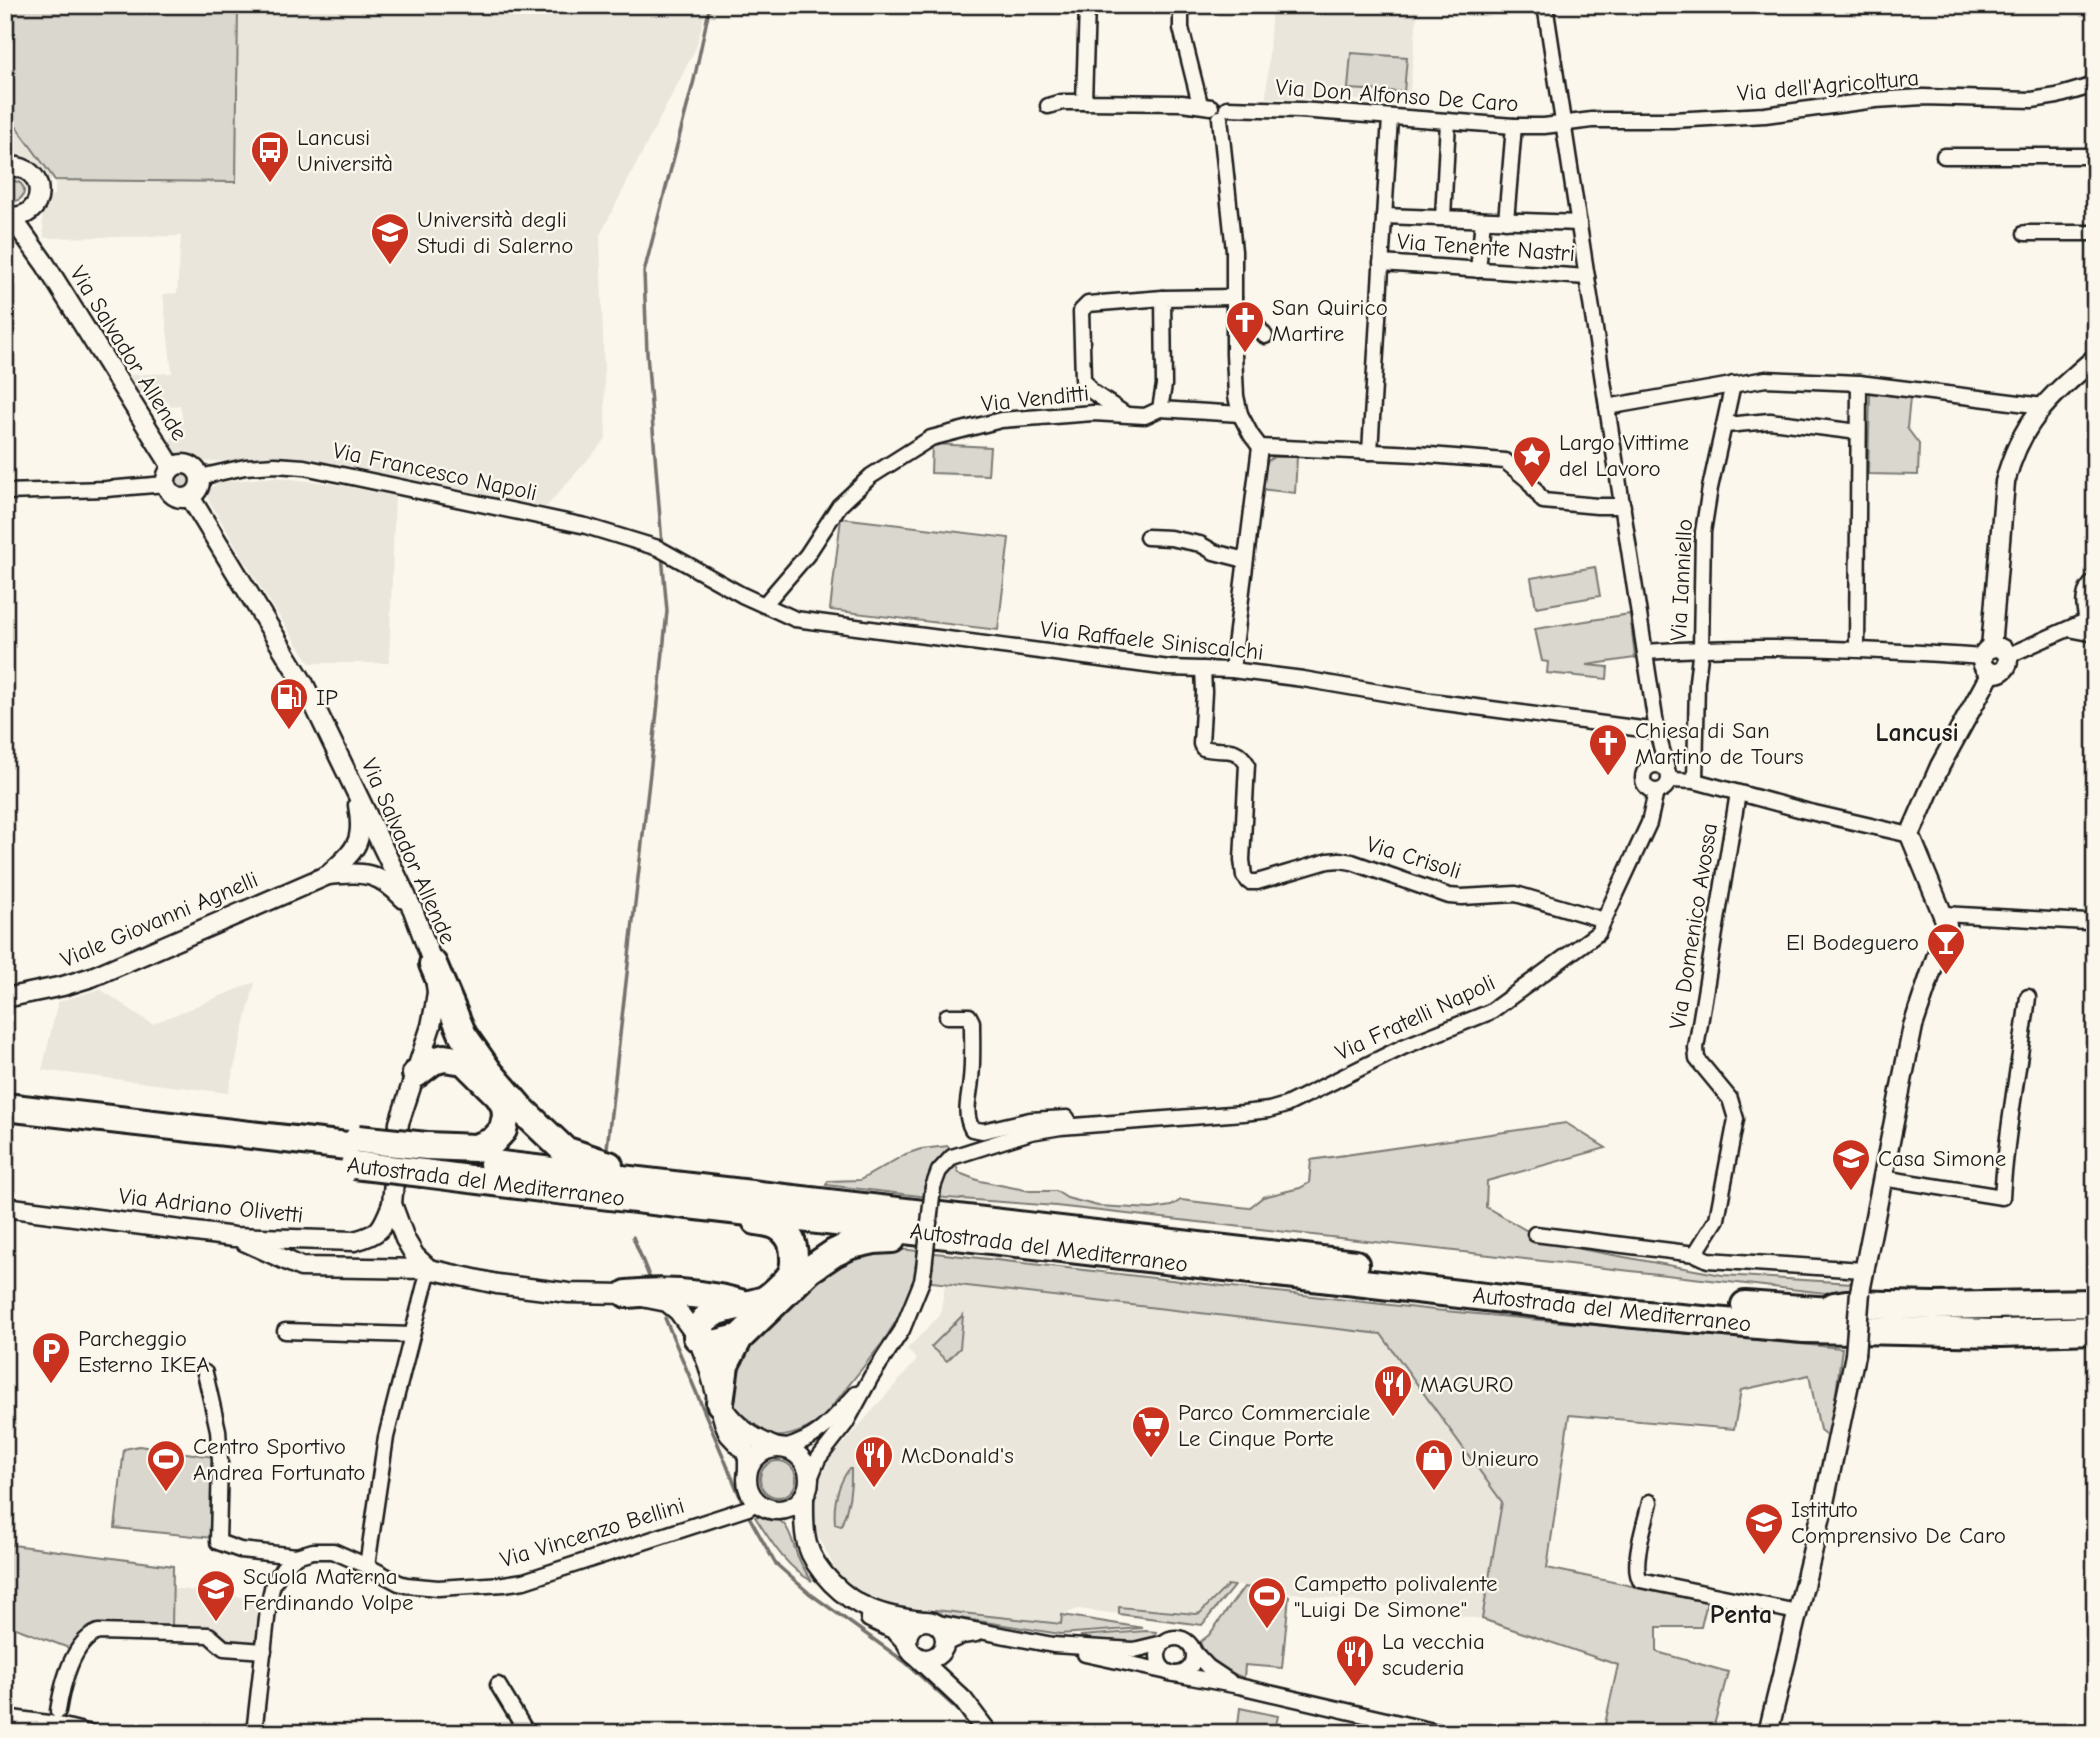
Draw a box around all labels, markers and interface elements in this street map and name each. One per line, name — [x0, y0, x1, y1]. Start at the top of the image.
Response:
street label: Via dell'Agricoltura — [1736, 64, 1920, 107]
street label: Via Don Alfonso De Caro — [1275, 74, 1519, 117]
place label: Lancusi Università — [297, 124, 393, 177]
bus stop icon: Lancusi Università — [249, 129, 291, 184]
place label: Università degli Studi di Salerno — [417, 206, 573, 259]
school or university icon: Università degli Studi di Salerno — [369, 211, 411, 266]
street label: Via Tenente Nastri — [1396, 228, 1576, 267]
street label: Via Salvador Allende — [64, 261, 193, 445]
place label: San Quirico Martire — [1272, 294, 1388, 347]
church icon: San Quirico Martire — [1224, 299, 1266, 354]
street label: Via Venditti — [980, 379, 1090, 418]
place label: Largo Vittime del Lavoro — [1559, 429, 1689, 482]
place icon: Largo Vittime del Lavoro — [1511, 434, 1553, 489]
street label: Via Francesco Napoli — [330, 437, 540, 506]
street label: Via Ianniello — [1665, 518, 1698, 642]
street label: Via Raffaele Siniscalchi — [1039, 615, 1265, 666]
fuel station icon: IP — [268, 676, 310, 731]
place label: IP — [316, 684, 338, 711]
place label: Chiesa di San Martino de Tours — [1635, 717, 1804, 770]
district label: Lancusi — [1875, 718, 1959, 748]
church icon: Chiesa di San Martino de Tours — [1587, 722, 1629, 777]
street label: Via Salvador Allende — [355, 754, 462, 948]
street label: Via Domenico Avossa — [1664, 821, 1723, 1031]
street label: Via Crisoli — [1363, 830, 1464, 885]
street label: Viale Giovanni Agnelli — [56, 866, 262, 973]
bar icon: El Bodeguero — [1925, 921, 1967, 976]
place label: El Bodeguero — [1786, 929, 1919, 956]
street label: Via Fratelli Napoli — [1331, 969, 1499, 1066]
school or university icon: Casa Simone — [1830, 1137, 1872, 1192]
place label: Casa Simone — [1878, 1145, 2006, 1172]
street label: Autostrada del Mediterraneo — [346, 1151, 626, 1212]
street label: Via Adriano Olivetti — [117, 1182, 305, 1229]
street label: Autostrada del Mediterraneo — [909, 1217, 1189, 1278]
street label: Autostrada del Mediterraneo — [1471, 1281, 1752, 1338]
place label: Parcheggio Esterno IKEA — [78, 1325, 210, 1378]
parking icon: Parcheggio Esterno IKEA — [30, 1330, 72, 1385]
restaurant icon: MAGURO — [1372, 1363, 1414, 1418]
place label: MAGURO — [1420, 1371, 1513, 1398]
place label: Parco Commerciale Le Cinque Porte — [1178, 1399, 1370, 1452]
supermarket icon: Parco Commerciale Le Cinque Porte — [1130, 1404, 1172, 1459]
place label: Centro Sportivo Andrea Fortunato — [193, 1433, 365, 1486]
restaurant icon: McDonald's — [853, 1434, 895, 1489]
shop icon: Unieuro — [1413, 1437, 1455, 1492]
sports icon: Centro Sportivo Andrea Fortunato — [145, 1438, 187, 1493]
place label: McDonald's — [901, 1442, 1014, 1469]
place label: Unieuro — [1461, 1445, 1539, 1472]
street label: Via Vincenzo Bellini — [497, 1492, 687, 1573]
place label: Istituto Comprensivo De Caro — [1791, 1496, 2006, 1549]
school or university icon: Istituto Comprensivo De Caro — [1743, 1501, 1785, 1556]
place label: Scuola Materna Ferdinando Volpe — [243, 1563, 414, 1616]
school or university icon: Scuola Materna Ferdinando Volpe — [195, 1568, 237, 1623]
place label: Campetto polivalente "Luigi De Simone" — [1294, 1570, 1497, 1623]
sports icon: Campetto polivalente "Luigi De Simone" — [1246, 1575, 1288, 1630]
district label: Penta — [1710, 1600, 1772, 1630]
place label: La vecchia scuderia — [1382, 1628, 1485, 1681]
restaurant icon: La vecchia scuderia — [1334, 1633, 1376, 1688]

